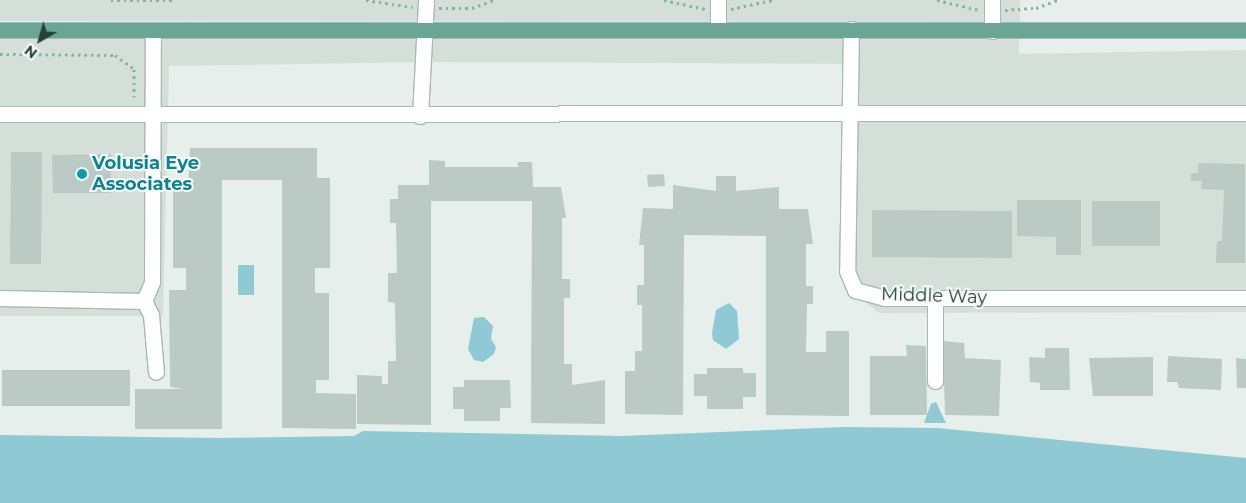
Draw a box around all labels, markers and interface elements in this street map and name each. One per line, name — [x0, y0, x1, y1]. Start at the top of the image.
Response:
north arrow — [15, 15, 65, 65]
text: N — [21, 41, 41, 62]
place label: Volusia Eye Associates — [92, 153, 199, 195]
marker: Volusia Eye Associates — [76, 168, 88, 180]
street label: Middle Way — [881, 283, 987, 309]

